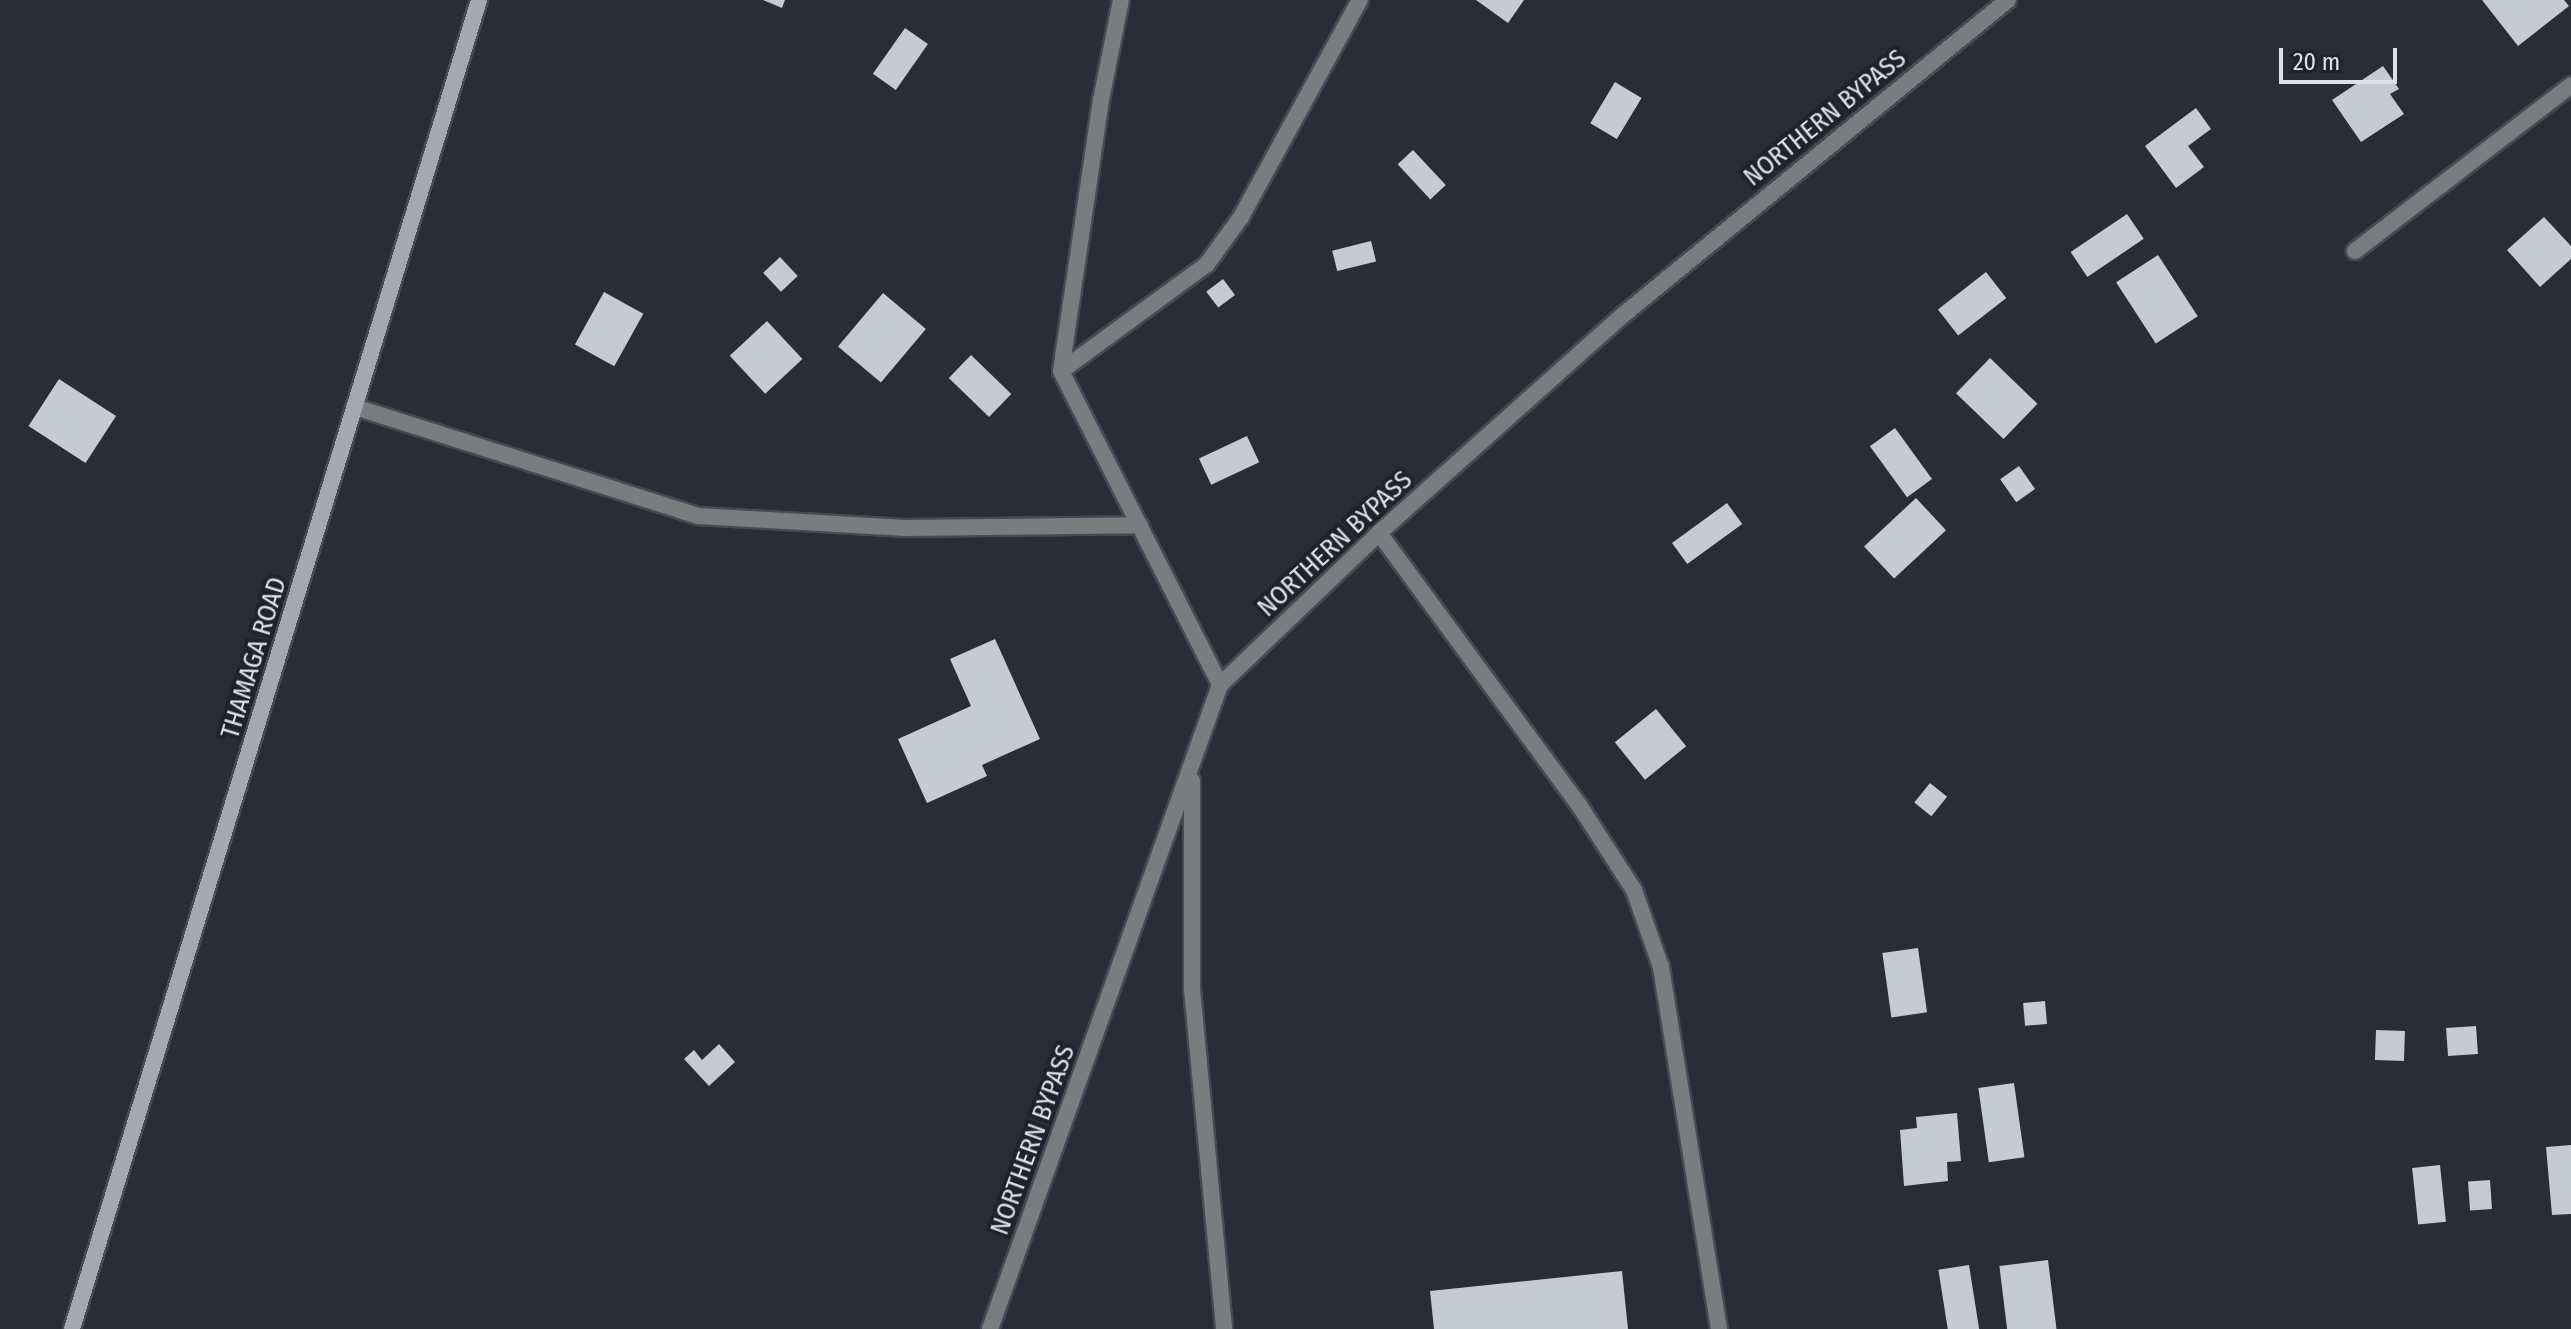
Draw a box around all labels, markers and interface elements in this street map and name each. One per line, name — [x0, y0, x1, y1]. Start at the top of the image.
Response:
scale bar — [2283, 32, 2401, 82]
street label: NORTHERN BYPASS — [1738, 43, 1912, 193]
text: 20 m — [2293, 48, 2340, 76]
street label: NORTHERN BYPASS — [1251, 465, 1419, 623]
street label: THAMAGA ROAD — [215, 574, 293, 742]
street label: NORTHERN BYPASS — [984, 1041, 1082, 1239]

